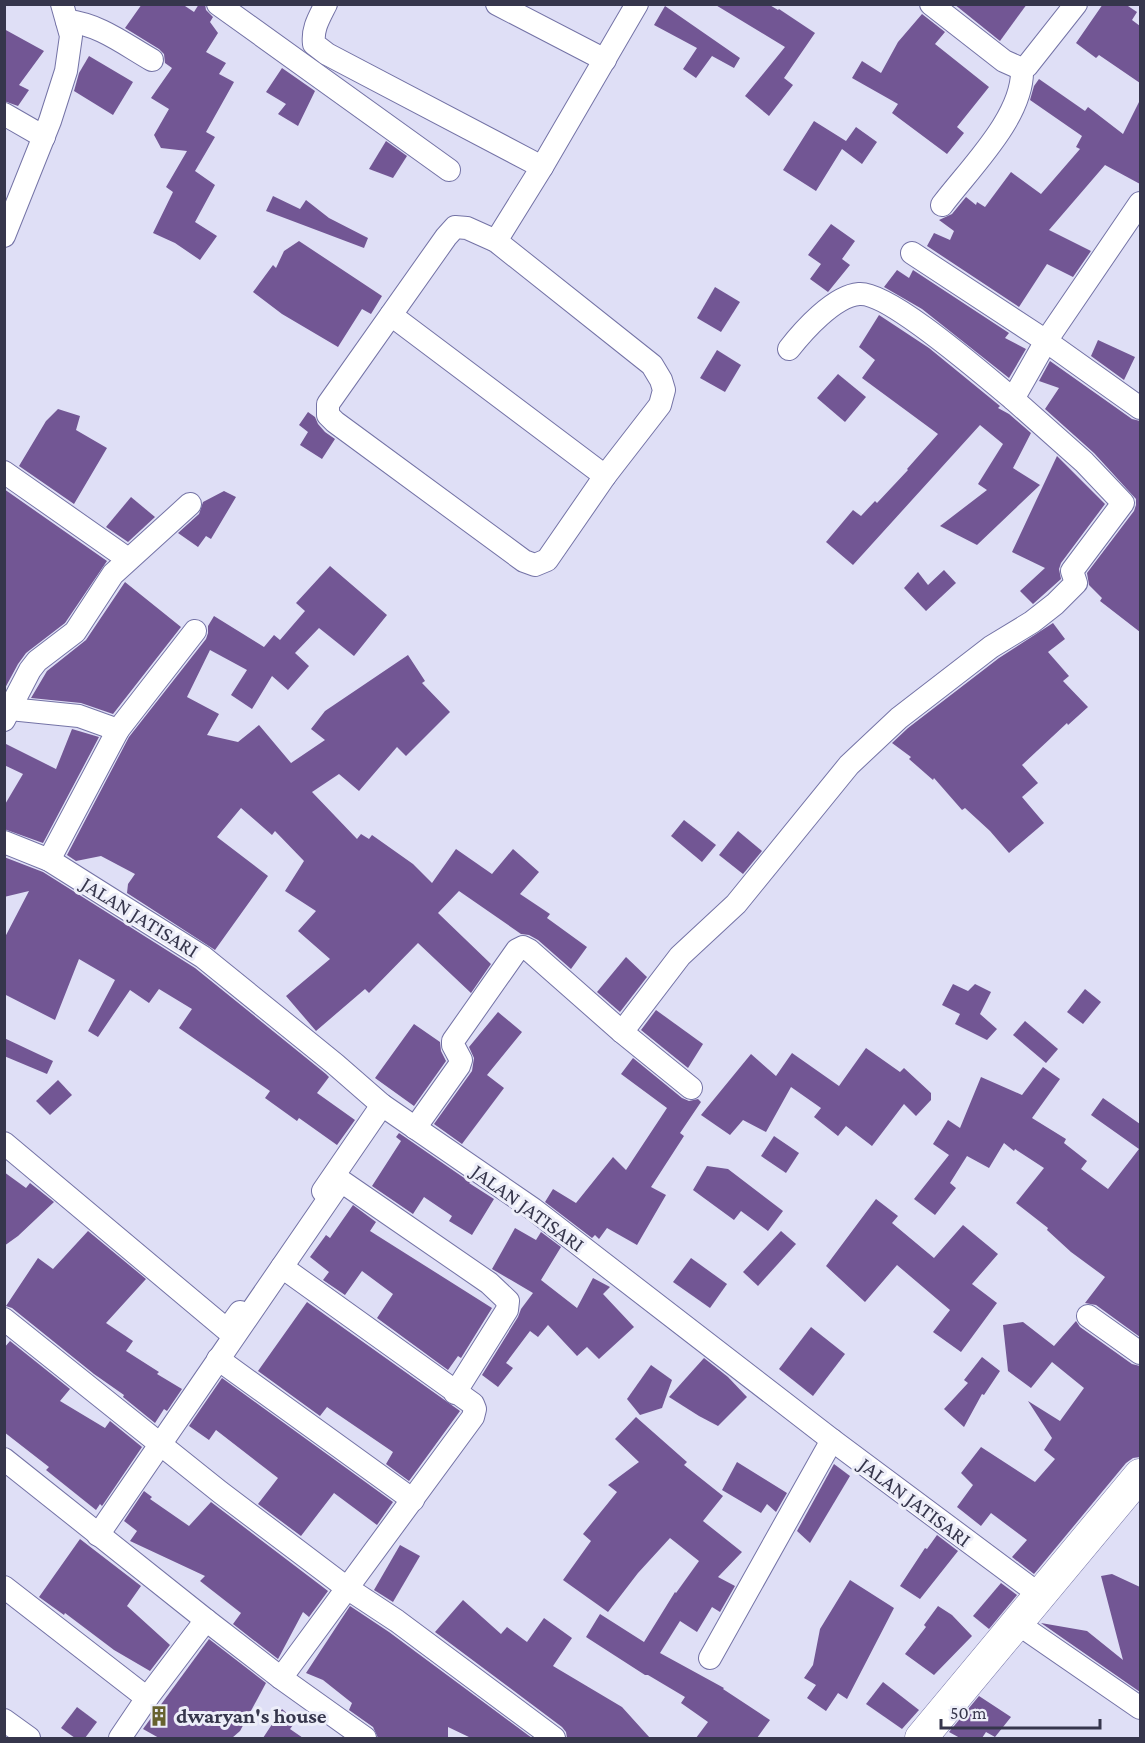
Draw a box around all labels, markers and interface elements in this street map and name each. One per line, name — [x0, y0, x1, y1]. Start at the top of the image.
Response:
street label: JALAN JATISARI — [75, 870, 203, 963]
street label: JALAN JATISARI — [465, 1158, 589, 1257]
street label: JALAN JATISARI — [853, 1451, 975, 1552]
scale bar — [941, 1692, 1100, 1730]
text: 50 m — [950, 1703, 987, 1723]
building icon: dwaryan's house — [147, 1704, 171, 1728]
place label: dwaryan's house — [176, 1704, 327, 1728]

